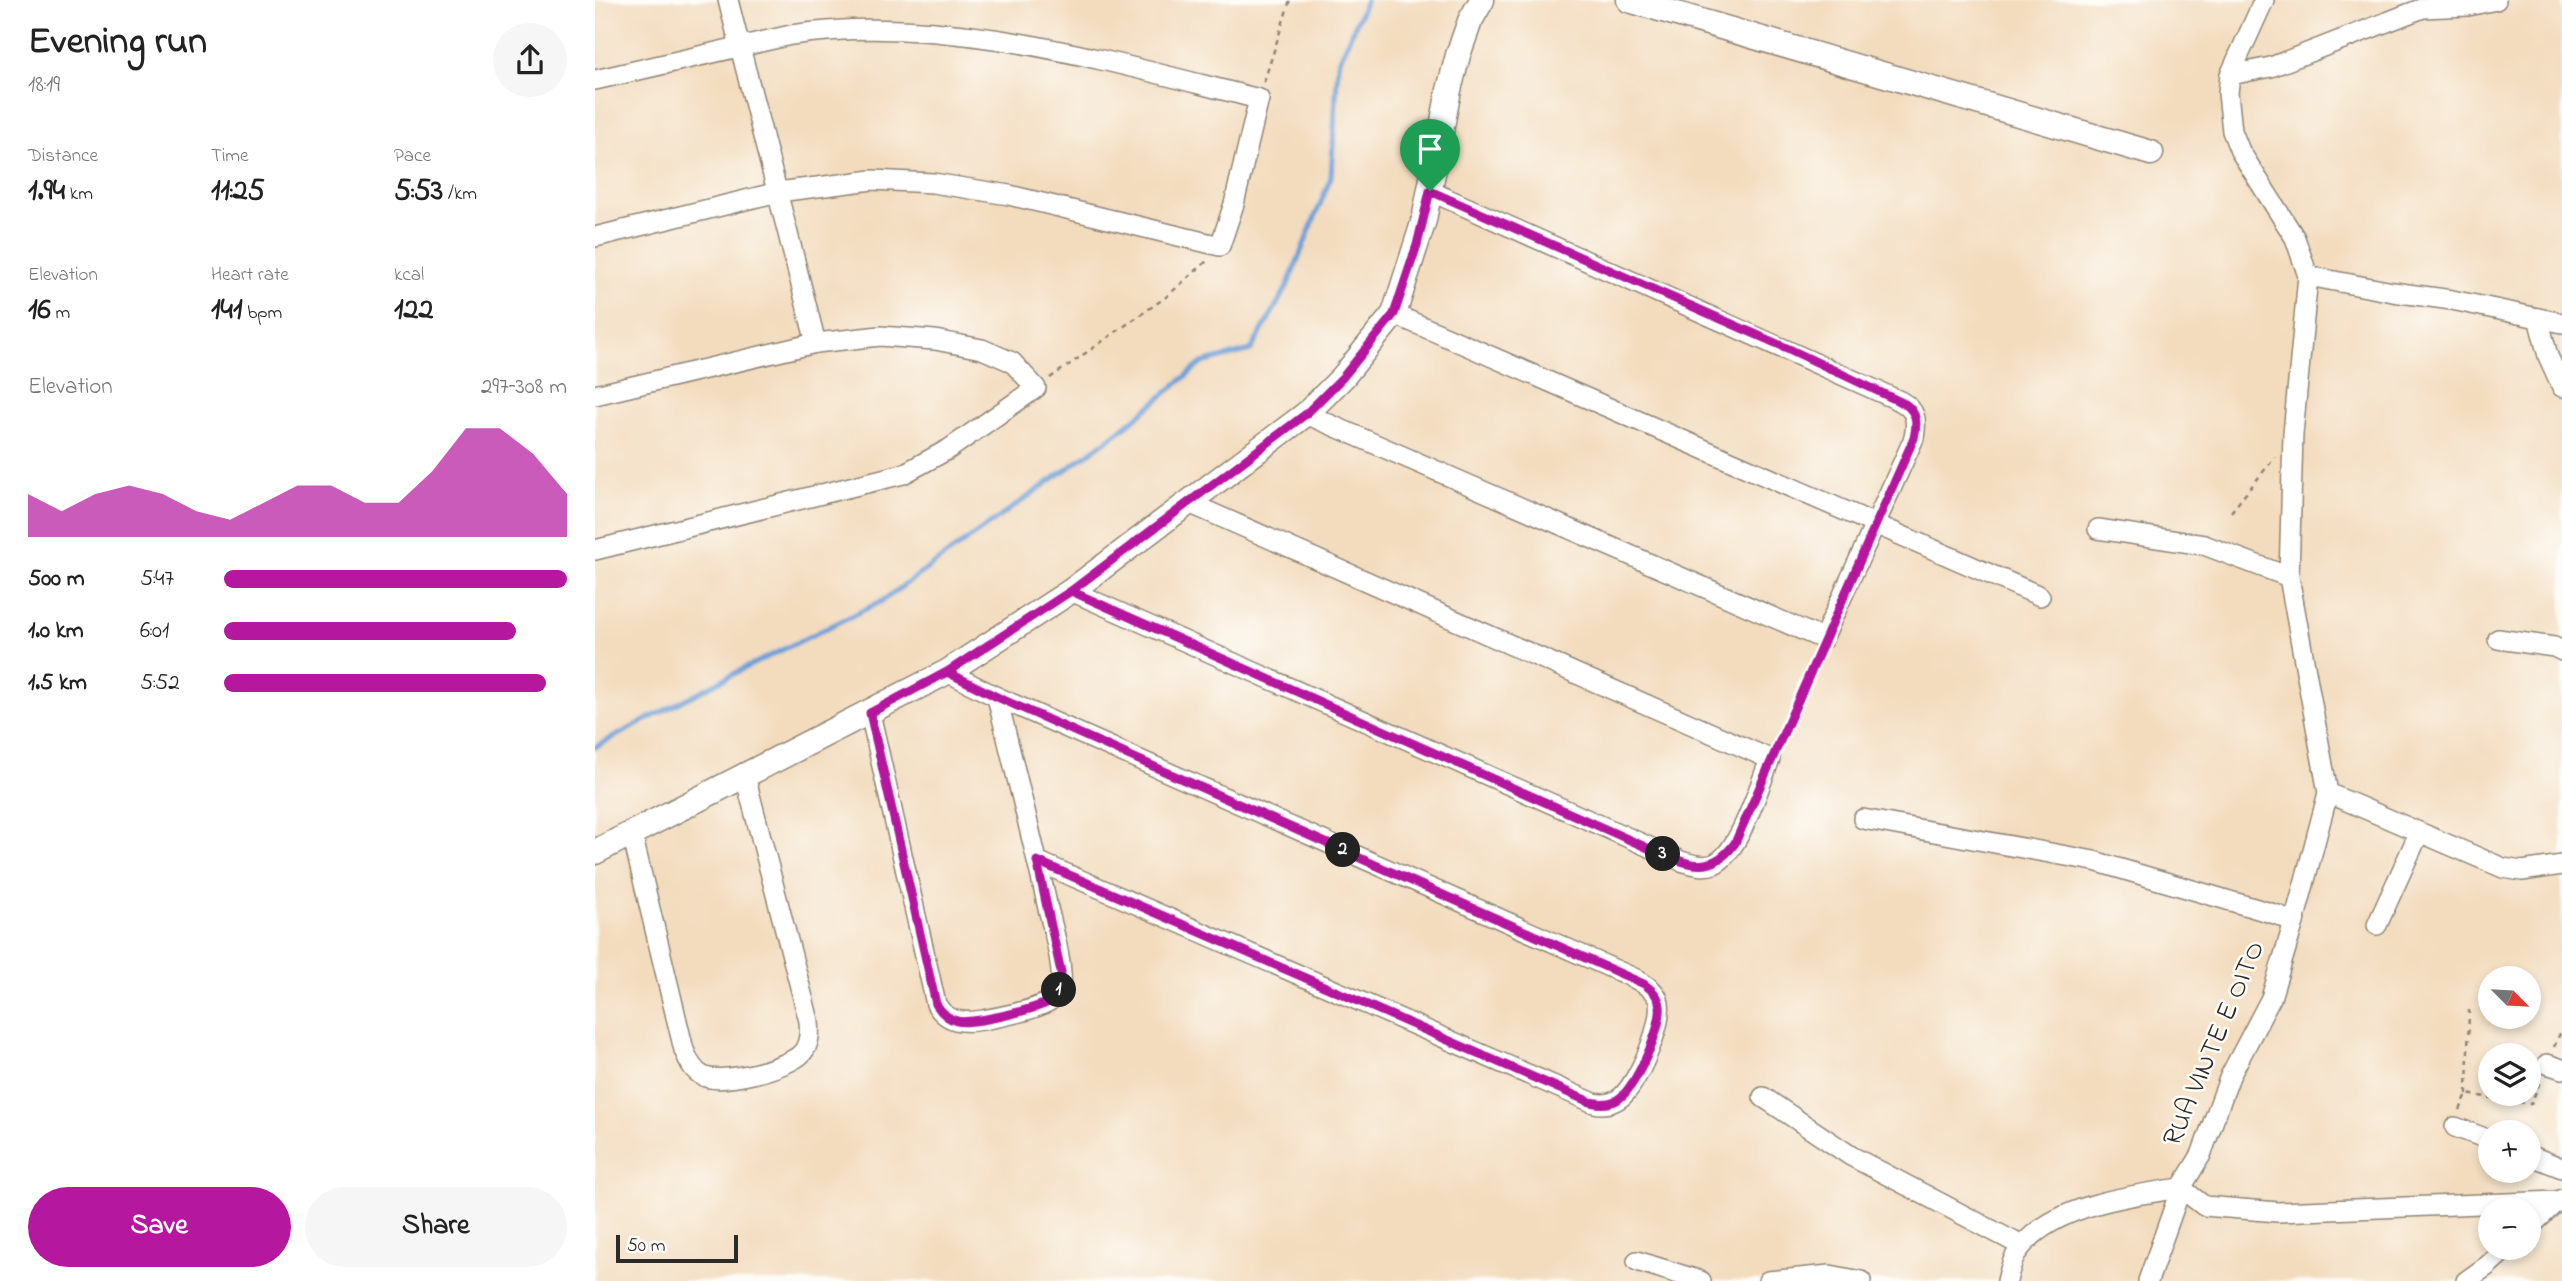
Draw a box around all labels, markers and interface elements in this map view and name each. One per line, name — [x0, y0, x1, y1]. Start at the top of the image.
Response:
text: Evening run — [28, 15, 207, 71]
button: share — [493, 23, 567, 97]
text: 18:19 — [28, 69, 60, 102]
pin — [1400, 119, 1460, 191]
icon: arrive — [1411, 130, 1449, 168]
text: Distance — [28, 143, 98, 170]
text: Time — [211, 143, 249, 170]
text: Pace — [394, 143, 431, 170]
text: 1.94 — [28, 170, 65, 214]
text: 11:25 — [211, 170, 265, 214]
text: 5:53 — [394, 170, 443, 214]
text: km — [65, 181, 93, 208]
text: /km — [443, 181, 477, 208]
text: Elevation — [28, 262, 98, 289]
text: Heart rate — [211, 262, 289, 289]
text: kcal — [394, 262, 424, 289]
text: 16 — [28, 289, 51, 333]
text: 141 — [211, 289, 242, 333]
text: 122 — [394, 289, 433, 333]
text: m — [51, 300, 70, 327]
text: bpm — [242, 300, 282, 327]
text: Elevation — [28, 371, 113, 404]
text: 297–308 m — [481, 371, 567, 404]
text: 500 m — [28, 563, 85, 596]
text: 5:47 — [140, 563, 174, 596]
text: 1.0 km — [28, 615, 84, 648]
text: 6:01 — [140, 615, 169, 648]
text: 1.5 km — [28, 667, 87, 700]
text: 5:52 — [140, 667, 180, 700]
pin: 2 — [1325, 832, 1361, 868]
text: 2 — [1338, 836, 1347, 863]
pin: 3 — [1645, 836, 1681, 872]
text: 3 — [1659, 840, 1666, 867]
street label: RUA VINTE E OITO — [2153, 935, 2277, 1153]
north arrow — [2478, 966, 2541, 1029]
map controls — [2478, 966, 2541, 1260]
pin: 1 — [1042, 972, 1077, 1007]
text: 1 — [1055, 976, 1062, 1003]
button: layers — [2478, 1043, 2541, 1106]
button: + — [2478, 1120, 2541, 1183]
button: Save — [28, 1187, 291, 1267]
button: Share — [305, 1187, 567, 1267]
button: − — [2478, 1197, 2541, 1260]
scale bar — [616, 1232, 739, 1264]
text: 50 m — [627, 1233, 666, 1260]

